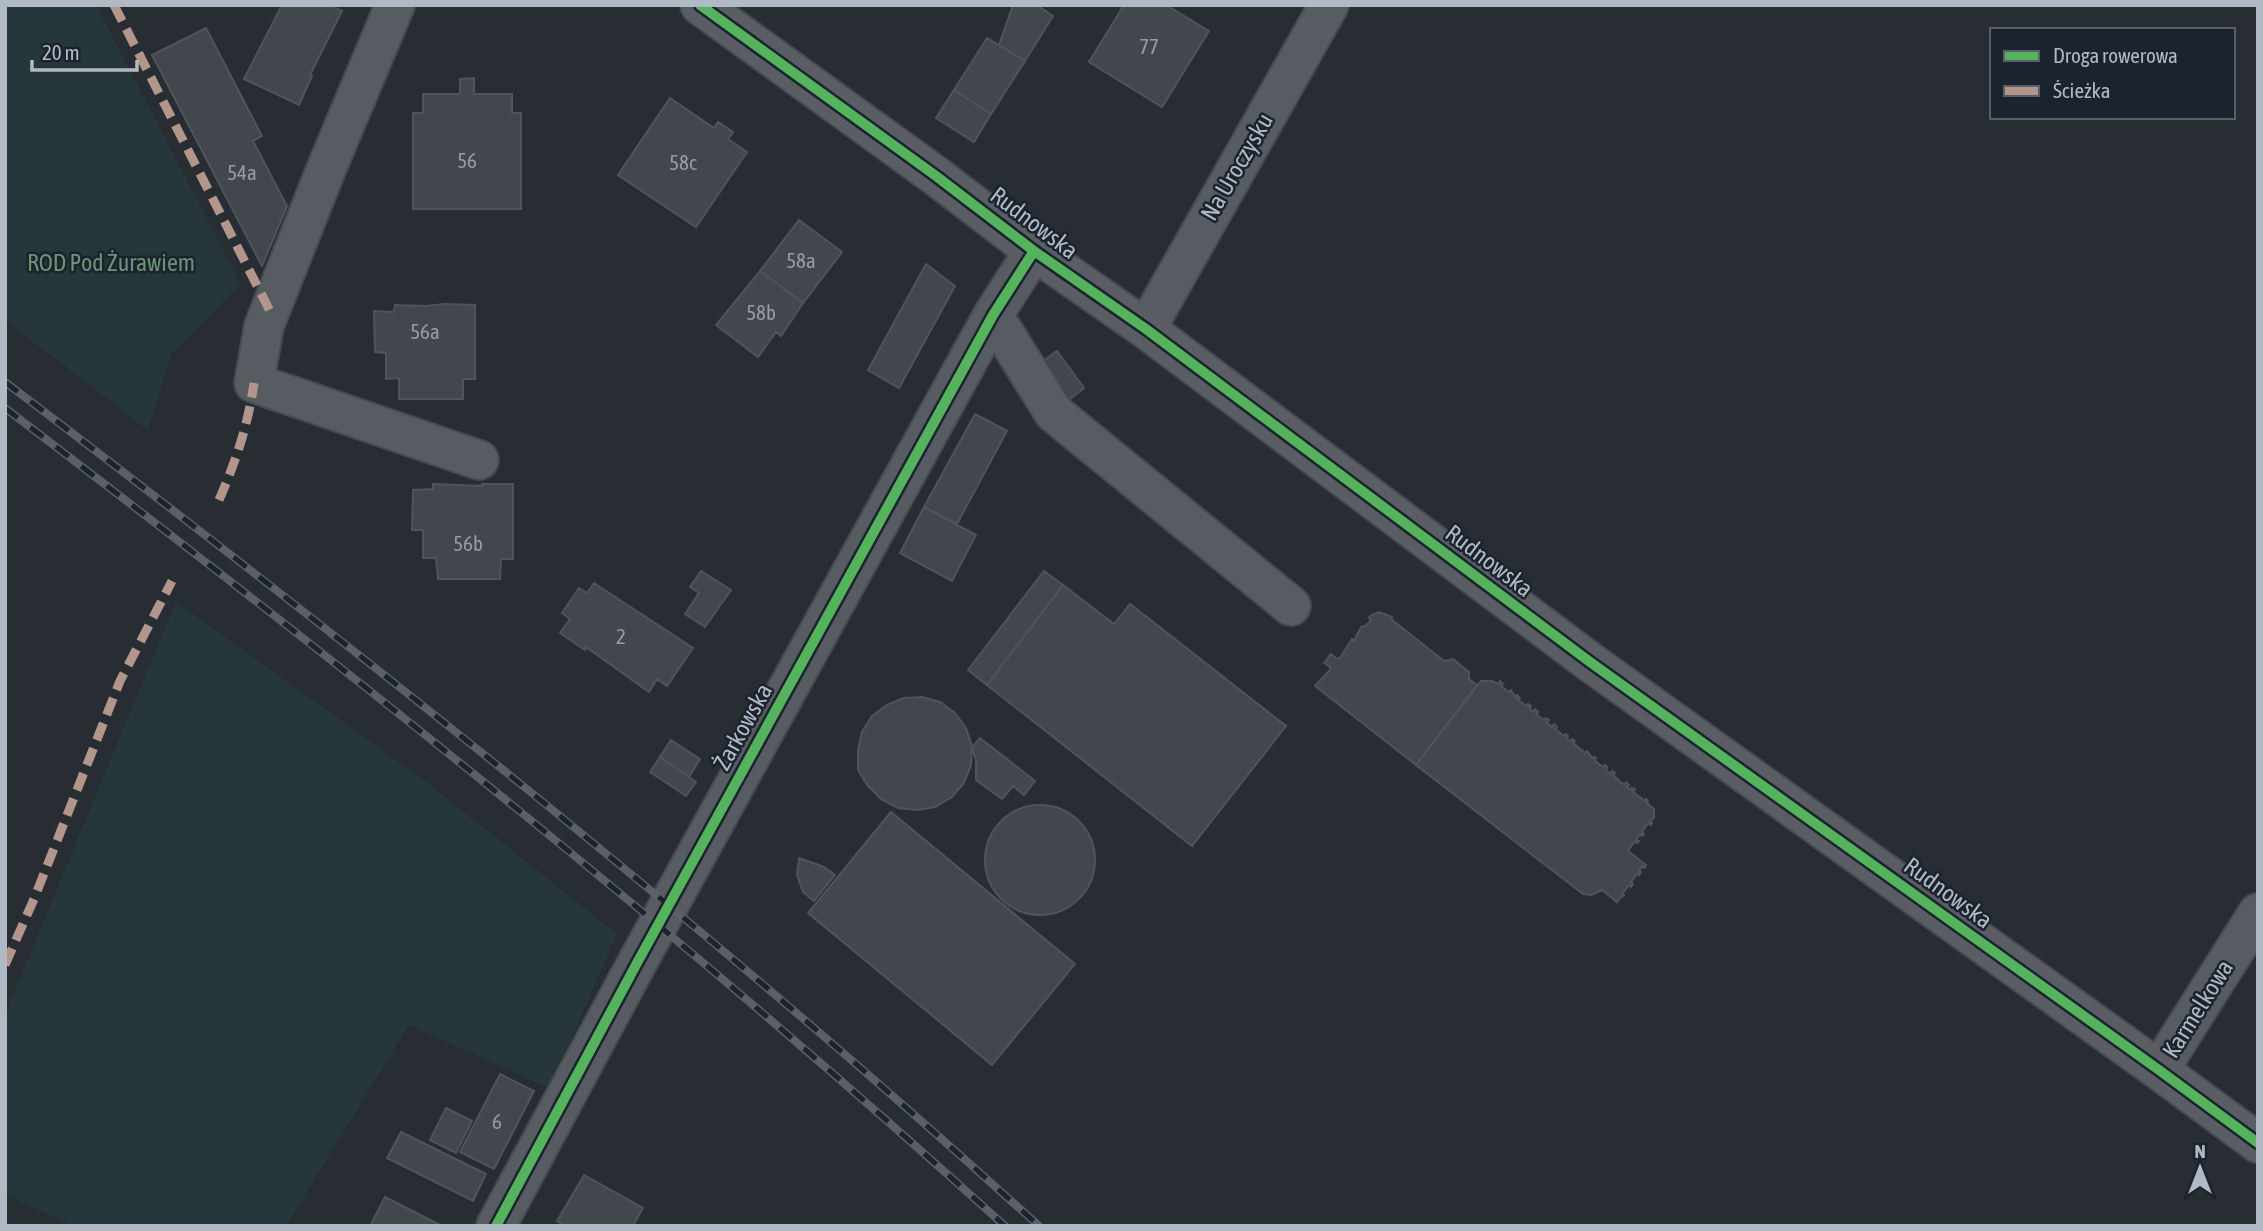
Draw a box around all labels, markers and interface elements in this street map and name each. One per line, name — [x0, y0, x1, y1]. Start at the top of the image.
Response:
scale bar — [32, 28, 136, 72]
legend — [1990, 28, 2235, 119]
house number: 77 — [1139, 34, 1159, 58]
text: 20 m — [42, 40, 80, 64]
text: Droga rowerowa — [2053, 43, 2178, 67]
text: Ścieżka — [2053, 78, 2111, 102]
street label: Na Uroczysku — [1195, 108, 1278, 225]
house number: 56 — [457, 148, 477, 172]
house number: 58c — [669, 150, 697, 174]
house number: 54a — [227, 160, 257, 184]
street label: Rudnowska — [985, 181, 1083, 264]
house number: 58a — [786, 248, 816, 272]
park label: ROD Pod Żurawiem — [27, 249, 195, 276]
house number: 58b — [746, 300, 776, 324]
house number: 56a — [410, 319, 440, 343]
street label: Rudnowska — [1440, 519, 1538, 602]
house number: 56b — [453, 531, 483, 555]
house number: 2 — [616, 624, 626, 648]
street label: Żarkowska — [708, 679, 777, 775]
street label: Rudnowska — [1899, 852, 1998, 934]
street label: Karmelkowa — [2157, 955, 2238, 1063]
house number: 6 — [492, 1109, 502, 1133]
north arrow — [2165, 1133, 2235, 1203]
text: N — [2194, 1140, 2206, 1162]

